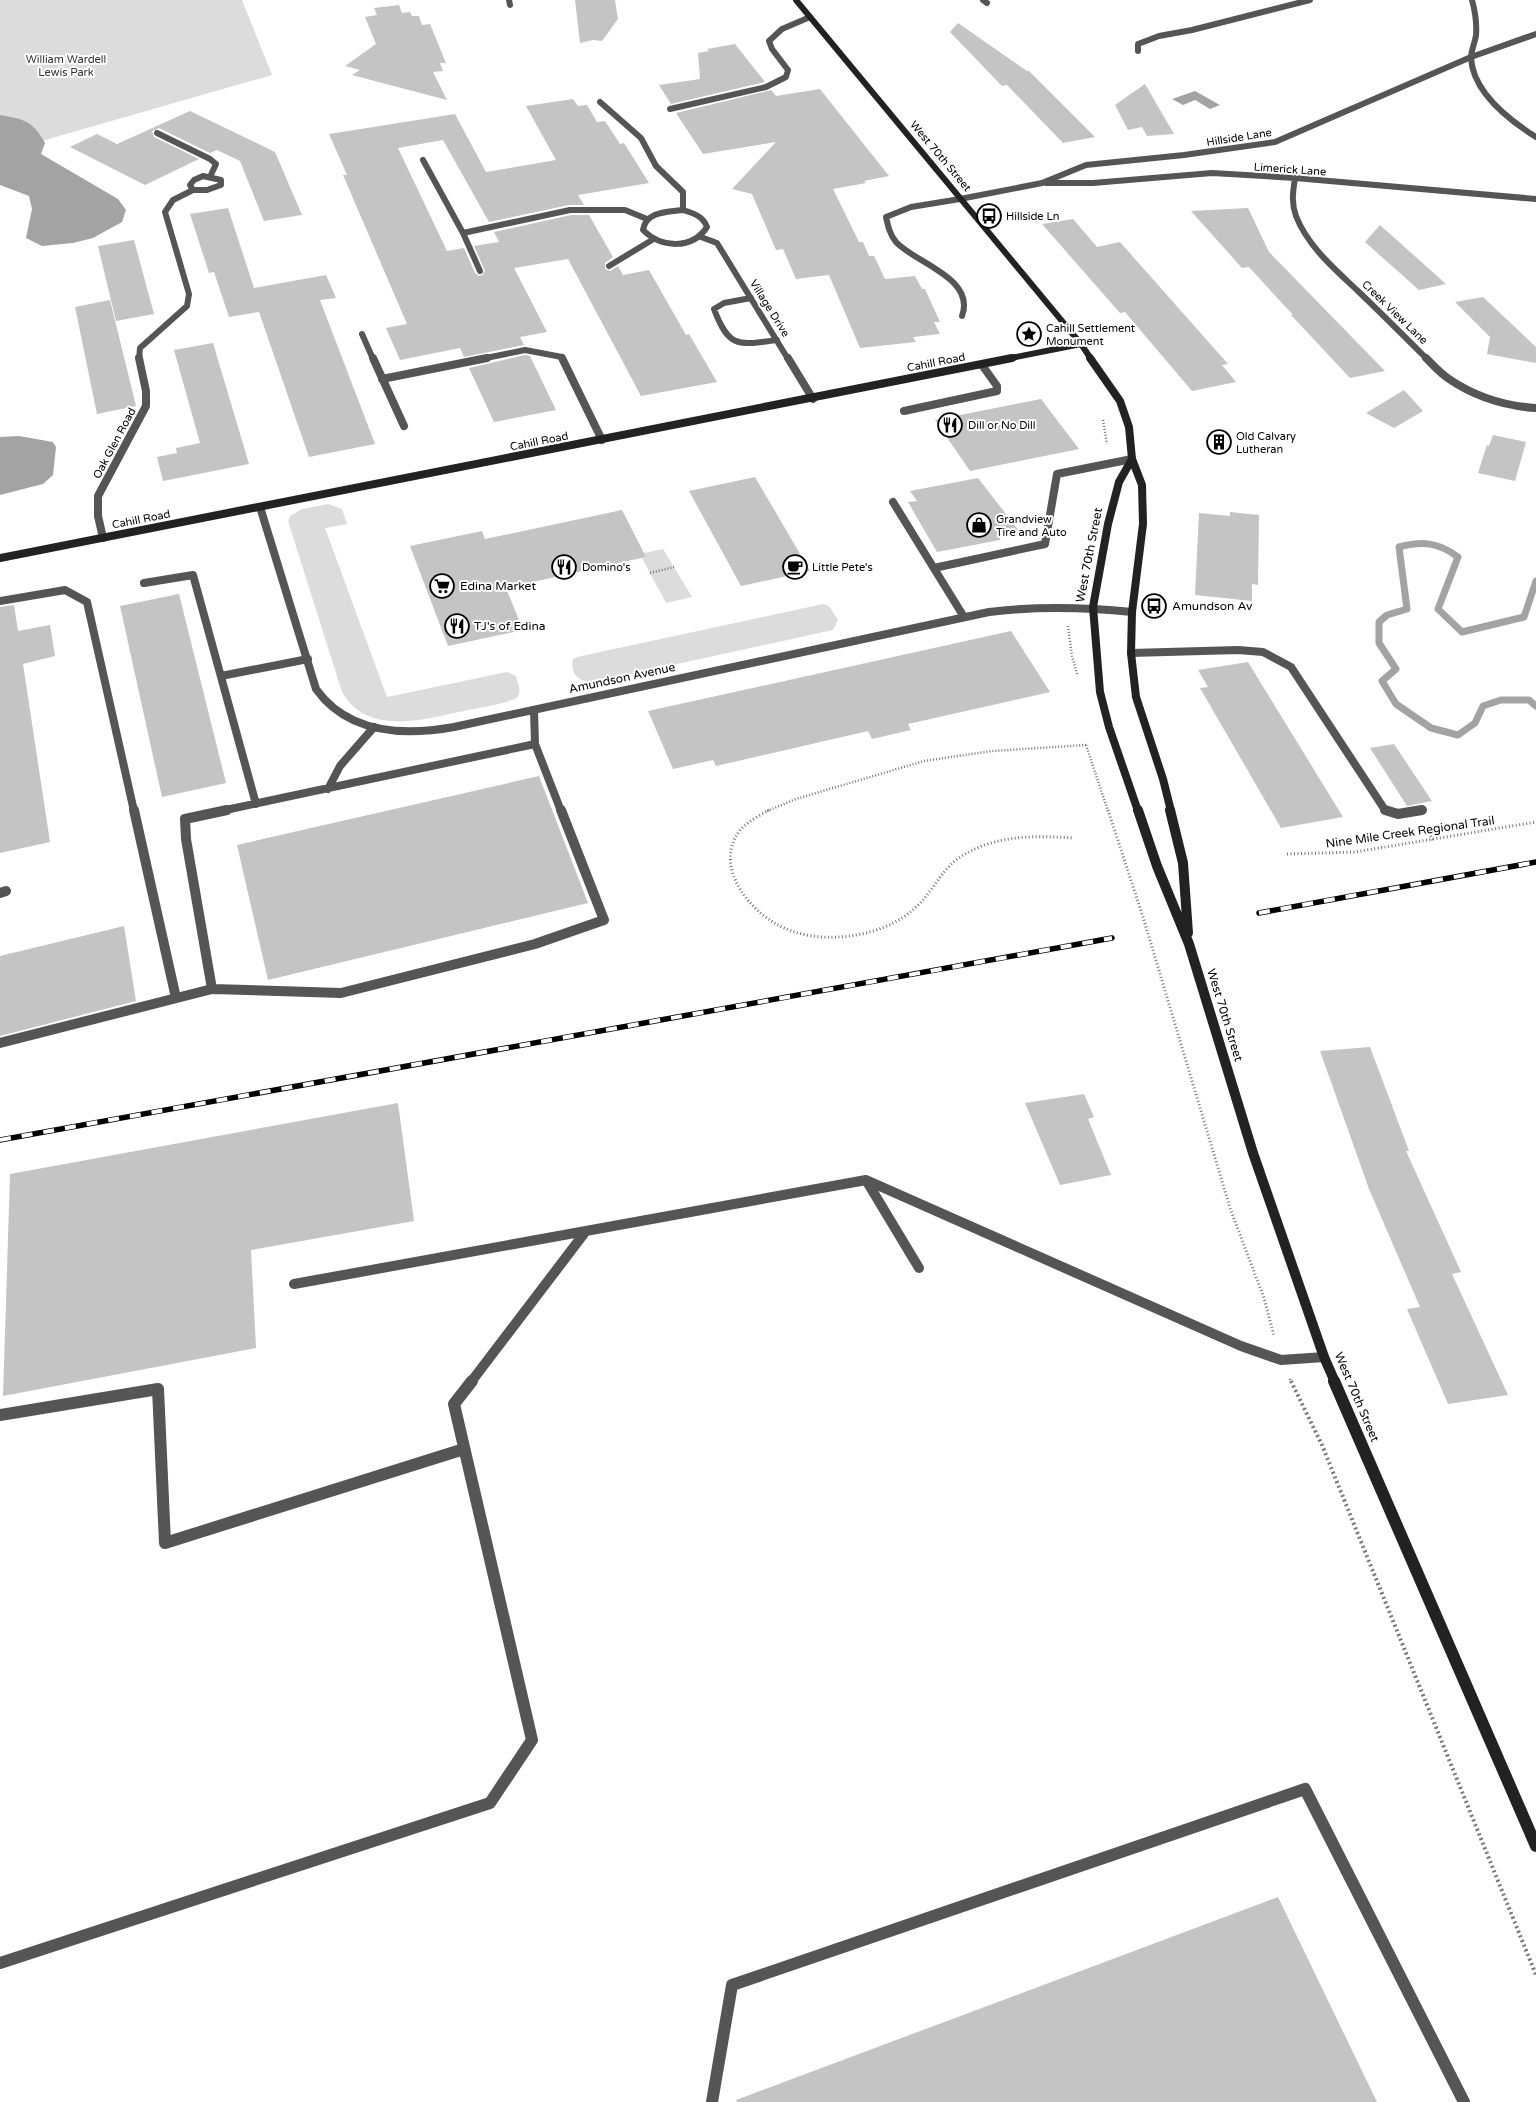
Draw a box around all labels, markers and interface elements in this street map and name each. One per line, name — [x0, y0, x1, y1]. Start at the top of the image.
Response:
park label: William Wardell Lewis Park — [26, 53, 106, 79]
street label: West 70th Street — [907, 118, 974, 194]
street label: Hillside Lane — [1206, 126, 1273, 149]
street label: Limerick Lane — [1253, 160, 1327, 179]
bus stop icon: Hillside Ln — [976, 203, 1002, 229]
place label: Hillside Ln — [1006, 210, 1060, 223]
street label: Village Drive — [747, 277, 792, 339]
street label: Creek View Lane — [1359, 278, 1430, 347]
place icon: Cahill Settlement Monument — [1016, 321, 1042, 347]
place label: Cahill Settlement Monument — [1046, 322, 1135, 348]
street label: Cahill Road — [906, 350, 966, 375]
street label: Oak Glen Road — [90, 406, 139, 481]
restaurant icon: Dill or No Dill — [937, 412, 963, 438]
place label: Dill or No Dill — [968, 419, 1036, 432]
street label: Cahill Road — [509, 429, 569, 454]
building icon: Old Calvary Lutheran — [1206, 429, 1232, 455]
place label: Old Calvary Lutheran — [1236, 430, 1296, 456]
street label: West 70th Street — [1073, 506, 1105, 604]
street label: Cahill Road — [111, 507, 171, 532]
shop icon: Grandview Tire and Auto — [966, 512, 992, 538]
place label: Grandview Tire and Auto — [996, 513, 1067, 539]
restaurant icon: Domino's — [551, 554, 577, 580]
cafe icon: Little Pete's — [782, 554, 808, 580]
place label: Domino's — [582, 561, 631, 574]
place label: Little Pete's — [812, 561, 873, 574]
supermarket icon: Edina Market — [429, 573, 455, 599]
place label: Edina Market — [460, 579, 536, 593]
bus stop icon: Amundson Av — [1141, 593, 1167, 619]
place label: Amundson Av — [1172, 599, 1253, 613]
restaurant icon: TJ's of Edina — [444, 613, 470, 639]
place label: TJ's of Edina — [474, 619, 546, 633]
street label: Amundson Avenue — [567, 660, 677, 696]
street label: Nine Mile Creek Regional Trail — [1325, 813, 1495, 851]
street label: West 70th Street — [1204, 967, 1246, 1063]
street label: West 70th Street — [1332, 1350, 1382, 1444]

